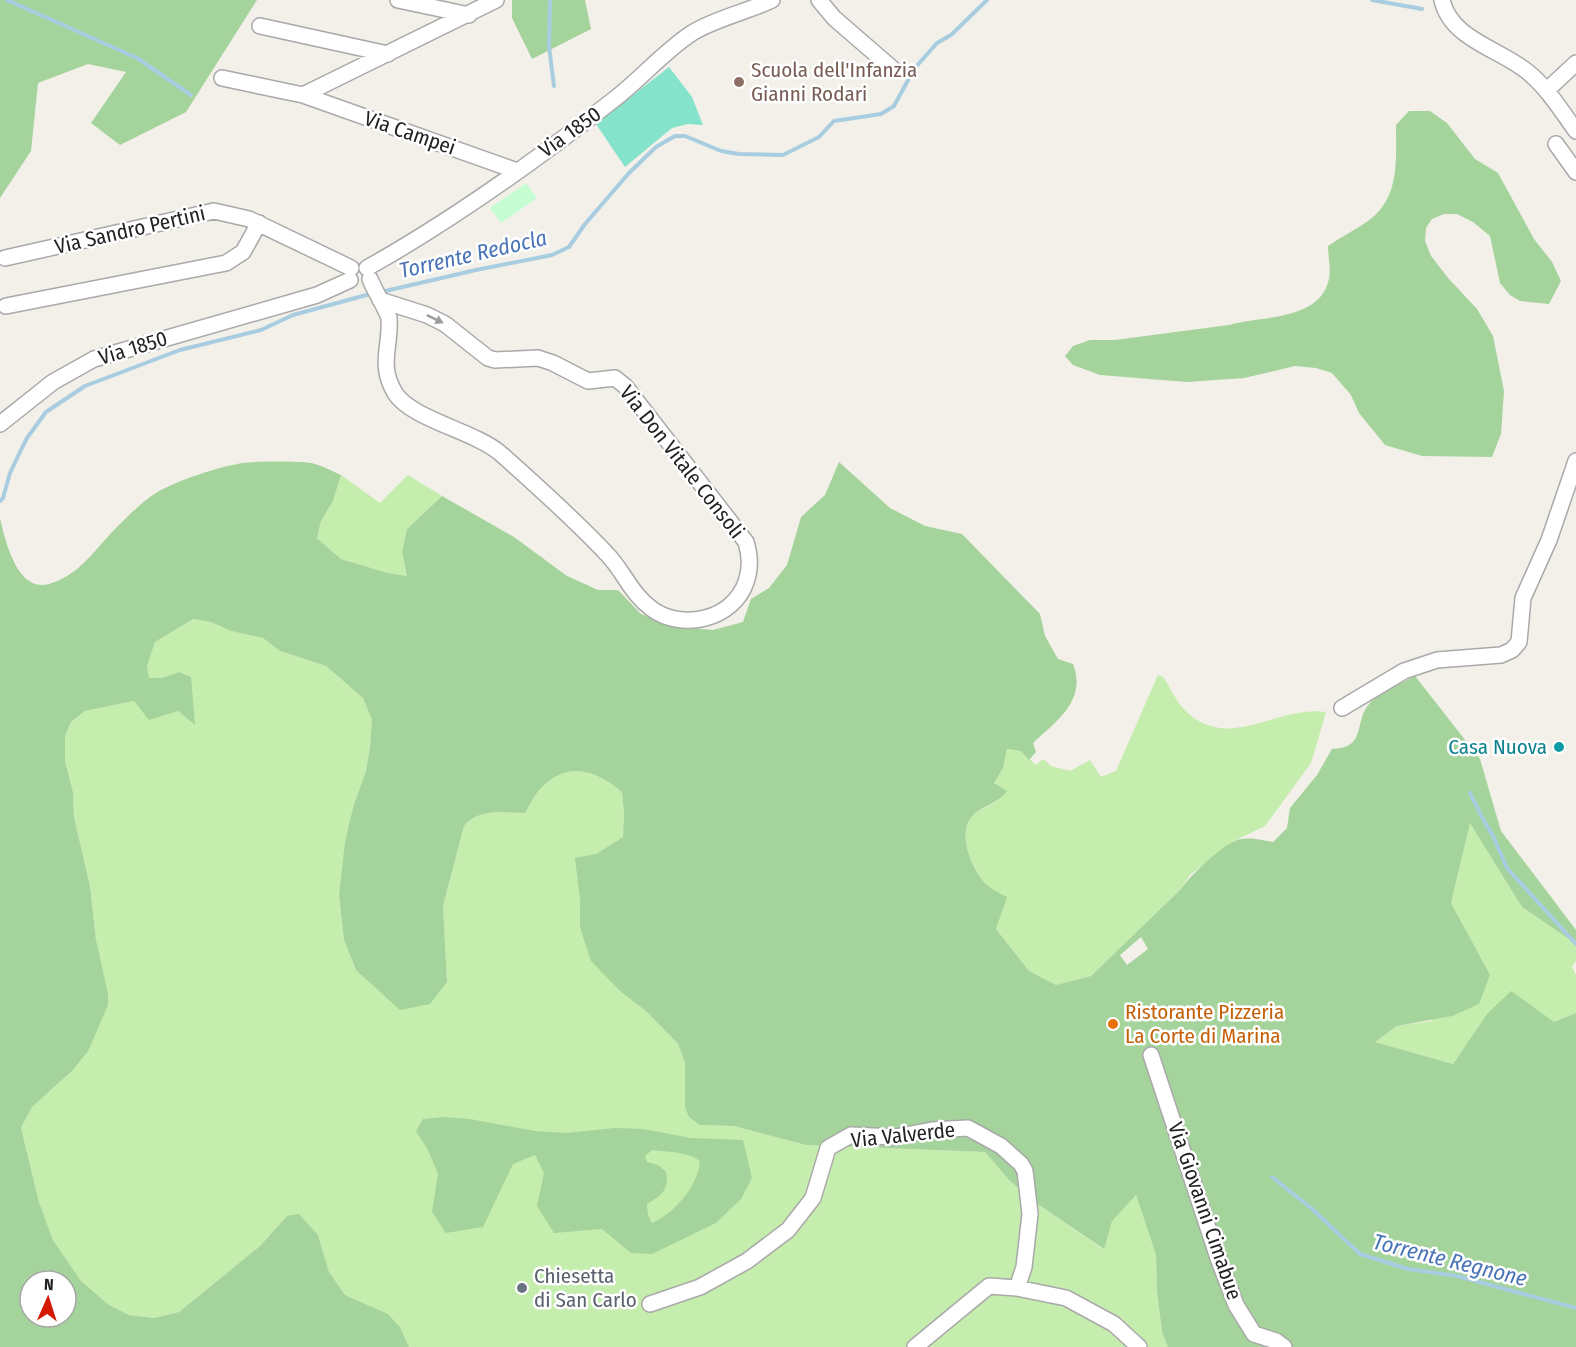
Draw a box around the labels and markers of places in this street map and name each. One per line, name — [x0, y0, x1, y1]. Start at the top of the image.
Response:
place label: Scuola dell'Infanzia Gianni Rodari — [751, 57, 917, 107]
marker: Scuola dell'Infanzia Gianni Rodari — [732, 75, 746, 89]
place label: Casa Nuova — [1448, 734, 1547, 760]
marker: Casa Nuova — [1552, 740, 1566, 754]
place label: Ristorante Pizzeria La Corte di Marina — [1125, 999, 1284, 1049]
marker: Ristorante Pizzeria La Corte di Marina — [1106, 1017, 1120, 1031]
place label: Chiesetta di San Carlo — [534, 1263, 637, 1313]
marker: Chiesetta di San Carlo — [515, 1281, 529, 1295]

